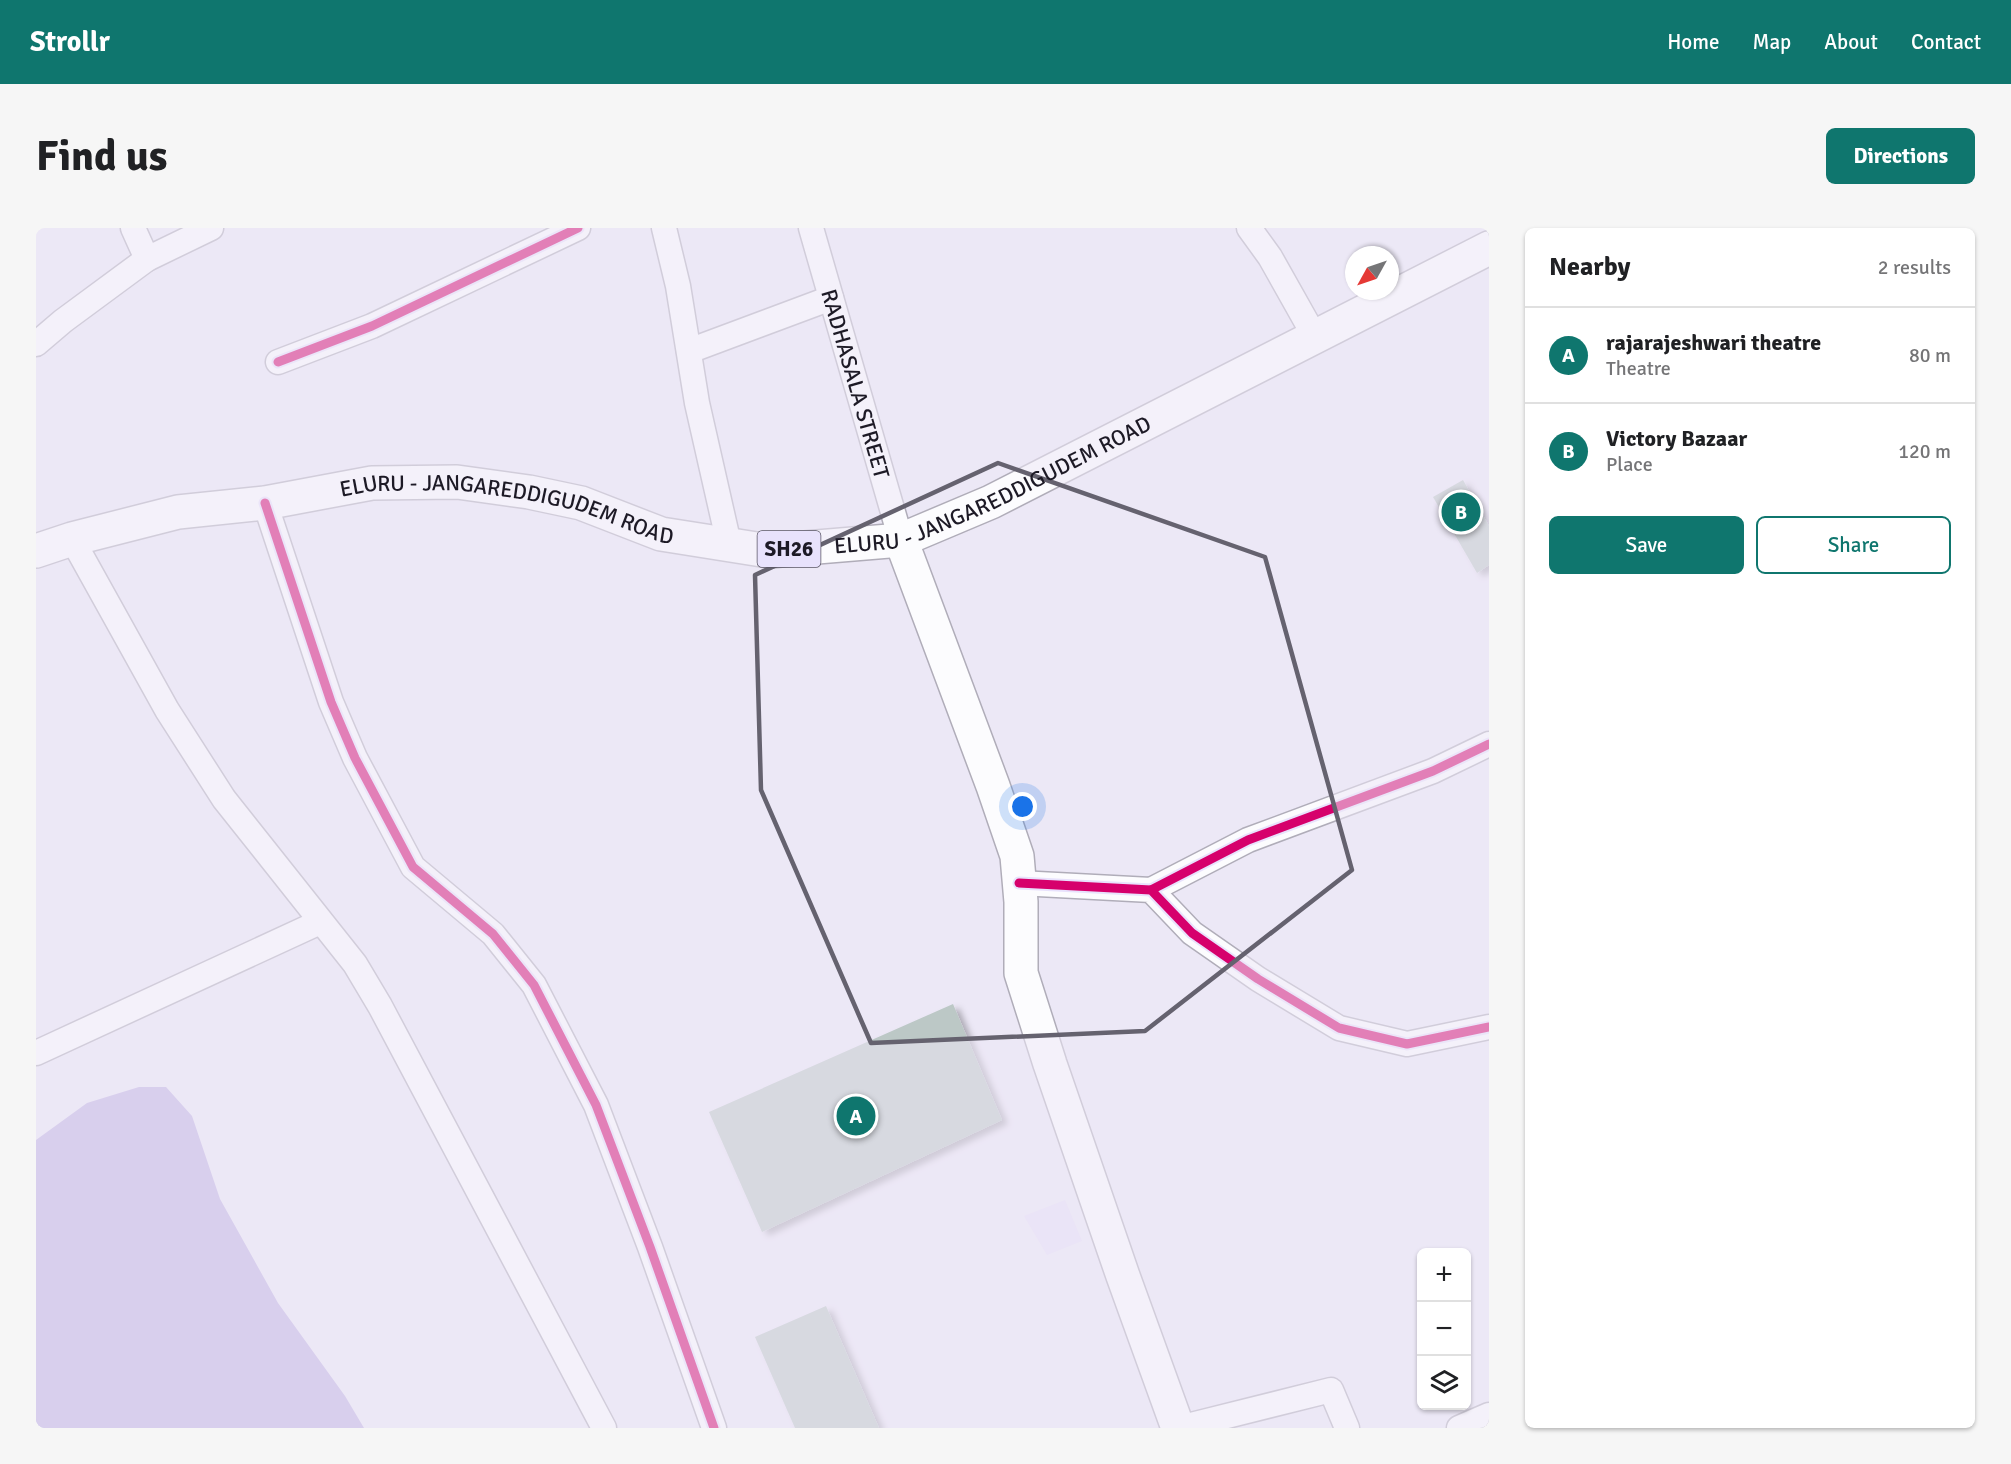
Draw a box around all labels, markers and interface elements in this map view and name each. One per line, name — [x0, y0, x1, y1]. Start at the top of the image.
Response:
text: Strollr — [30, 25, 110, 59]
text: Home — [1667, 29, 1720, 55]
text: Map — [1753, 29, 1791, 55]
text: About — [1824, 29, 1878, 55]
text: Contact — [1911, 29, 1981, 55]
button: Directions — [1826, 128, 1975, 184]
text: Find us — [36, 131, 167, 182]
north arrow — [1345, 246, 1399, 300]
text: Nearby — [1549, 251, 1630, 283]
text: 2 results — [1878, 255, 1951, 280]
street label: RADHASALA STREET — [816, 286, 896, 482]
text: rajarajeshwari theatre — [1606, 329, 1821, 356]
text: A — [1562, 343, 1575, 368]
text: 80 m — [1909, 343, 1951, 368]
text: Theatre — [1606, 356, 1671, 381]
street label: ELURU - JANGAREDDIGUDEM ROAD — [833, 409, 1155, 559]
text: Victory Bazaar — [1606, 425, 1747, 452]
text: B — [1562, 439, 1575, 464]
text: 120 m — [1898, 439, 1951, 464]
text: Place — [1606, 452, 1653, 477]
street label: ELURU - JANGAREDDIGUDEM ROAD — [337, 468, 676, 549]
pin: B — [1442, 490, 1480, 534]
button: Save — [1549, 516, 1744, 574]
button: Share — [1756, 516, 1951, 574]
road number: SH26 — [758, 531, 820, 567]
your location — [1008, 792, 1037, 821]
pin: A — [836, 1094, 876, 1138]
map controls — [1417, 1248, 1471, 1410]
button: + — [1417, 1248, 1471, 1302]
button: − — [1417, 1302, 1471, 1356]
button: layers — [1417, 1356, 1471, 1410]

